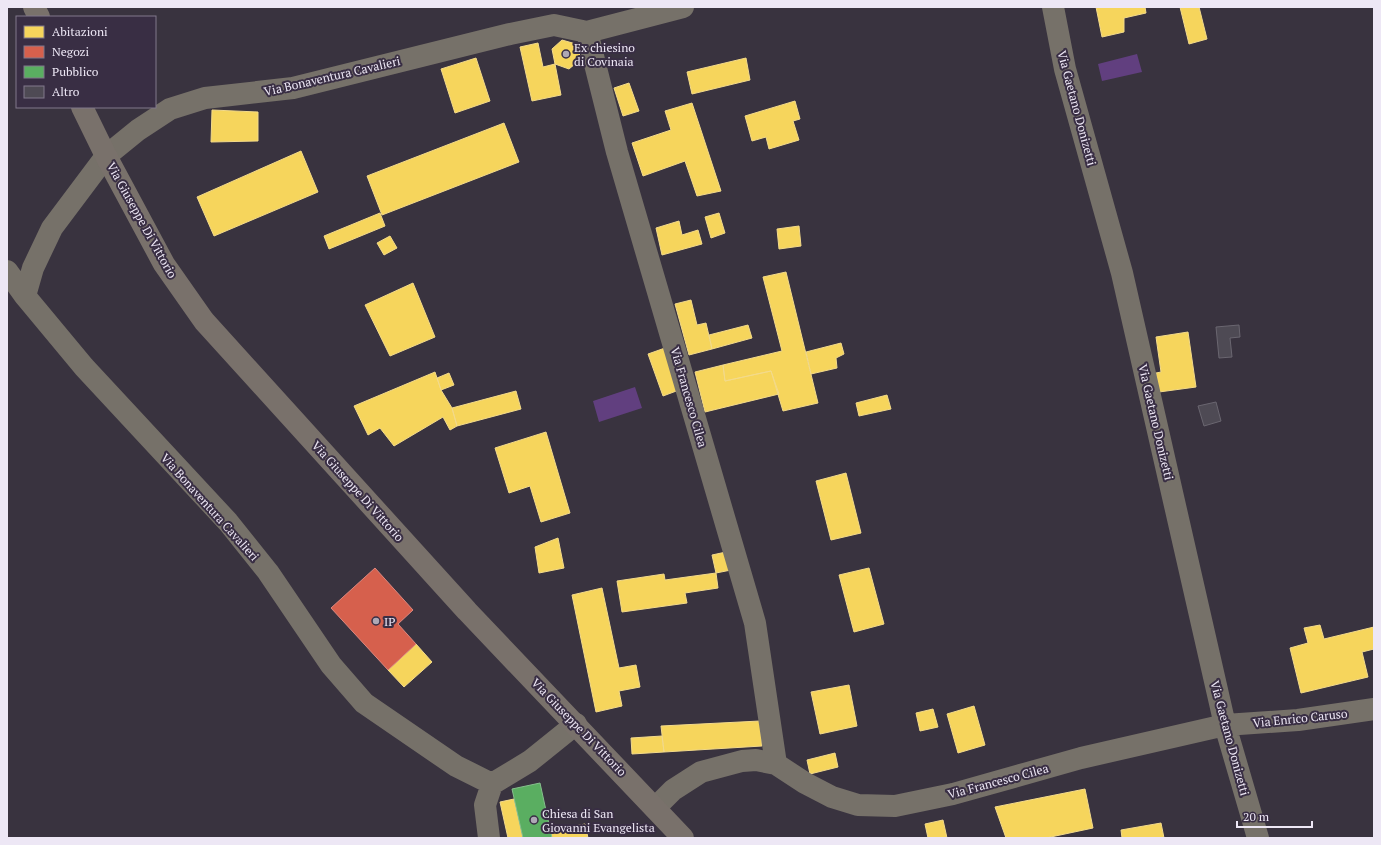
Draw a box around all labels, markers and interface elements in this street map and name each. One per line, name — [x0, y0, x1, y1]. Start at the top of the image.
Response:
legend — [16, 16, 156, 108]
text: Abitazioni — [52, 24, 108, 39]
place label: Ex chiesino di Covinaia — [574, 40, 635, 69]
text: Negozi — [52, 44, 89, 59]
marker: Ex chiesino di Covinaia — [561, 49, 571, 59]
street label: Via Gaetano Donizetti — [1054, 49, 1100, 168]
street label: Via Bonaventura Cavalieri — [262, 53, 402, 99]
text: Pubblico — [52, 64, 99, 79]
text: Altro — [52, 84, 80, 99]
street label: Via Giuseppe Di Vittorio — [104, 159, 180, 281]
street label: Via Francesco Cilea — [667, 345, 711, 449]
street label: Via Gaetano Donizetti — [1135, 363, 1177, 482]
street label: Via Giuseppe Di Vittorio — [309, 438, 407, 545]
street label: Via Bonaventura Cavalieri — [158, 450, 262, 564]
place label: IP — [384, 614, 395, 629]
marker: IP — [371, 616, 381, 626]
street label: Via Giuseppe Di Vittorio — [528, 675, 630, 779]
street label: Via Gaetano Donizetti — [1207, 679, 1253, 798]
street label: Via Enrico Caruso — [1252, 706, 1348, 730]
street label: Via Francesco Cilea — [946, 760, 1050, 802]
scale bar — [1237, 803, 1312, 829]
place label: Chiesa di San Giovanni Evangelista — [542, 806, 655, 835]
text: 20 m — [1243, 809, 1270, 824]
marker: Chiesa di San Giovanni Evangelista — [529, 815, 539, 825]

